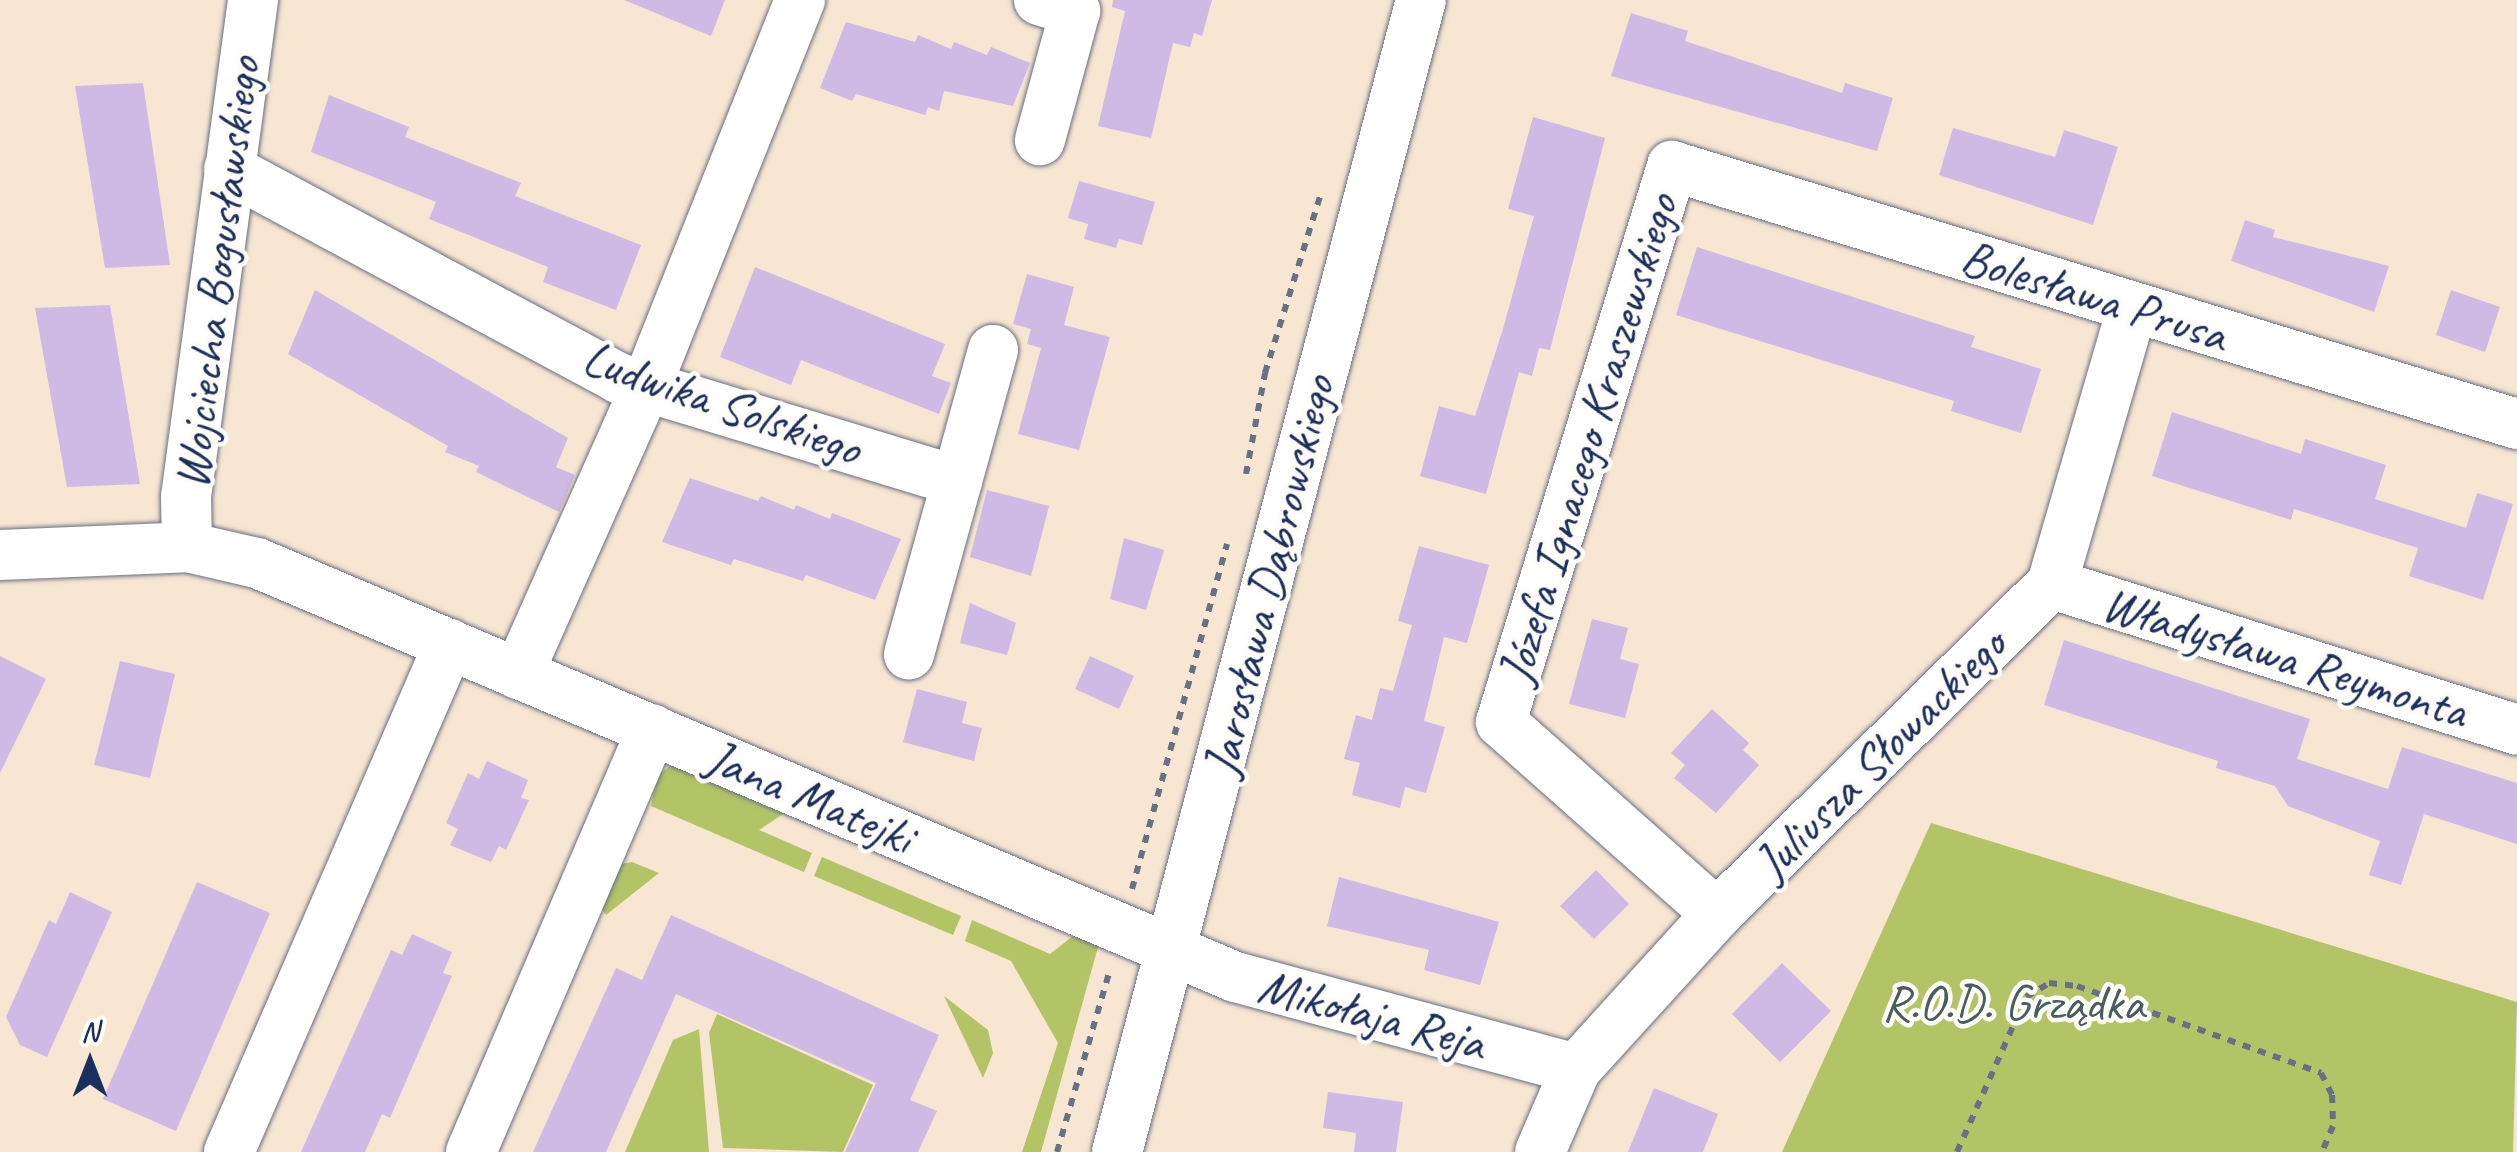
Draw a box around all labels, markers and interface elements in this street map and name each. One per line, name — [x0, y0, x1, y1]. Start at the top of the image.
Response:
street label: Wojciecha Bogusławskiego — [161, 54, 273, 492]
street label: Józefa Ignacego Kraszewskiego — [1485, 186, 1691, 692]
street label: Bolesława Prusa — [1955, 227, 2233, 365]
street label: Ludwika Solskiego — [575, 327, 869, 479]
street label: Jarosława Dąbrowskiego — [1190, 370, 1348, 782]
street label: Władysława Reymonta — [2094, 573, 2476, 741]
street label: Juliusza Słowackiego — [1741, 615, 2019, 893]
street label: Jana Matejki — [697, 726, 923, 868]
street label: Mikołaja Reja — [1253, 955, 1491, 1073]
park label: R.O.D. Grządka — [1882, 973, 2144, 1033]
north arrow — [40, 1012, 140, 1112]
text: N — [81, 1014, 99, 1049]

